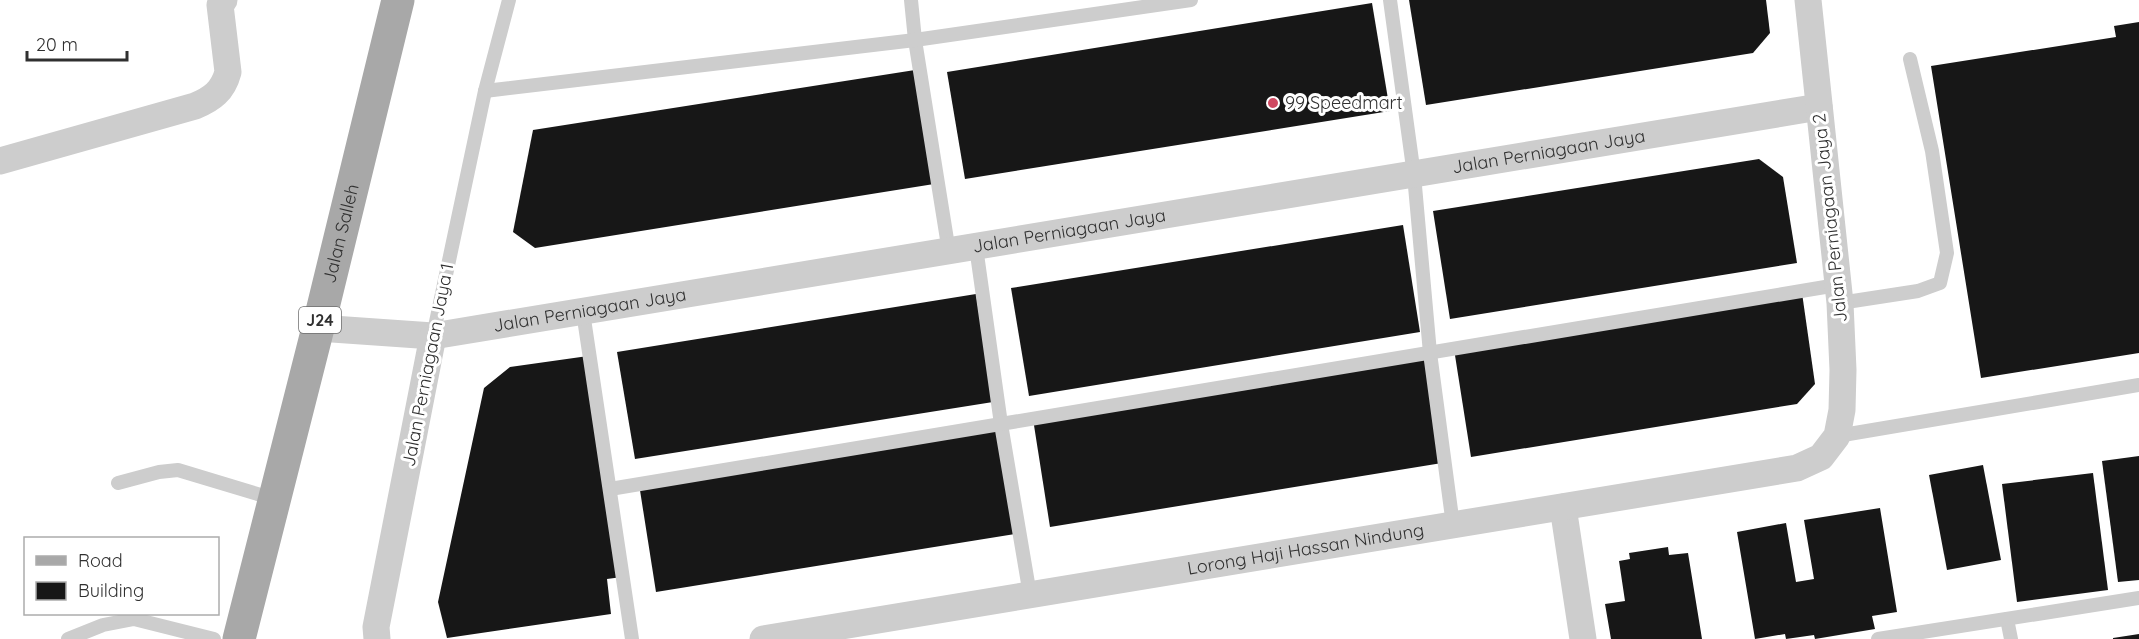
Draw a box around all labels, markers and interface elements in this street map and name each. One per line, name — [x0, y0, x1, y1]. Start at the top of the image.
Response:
scale bar — [27, 24, 128, 62]
text: 20 m — [36, 33, 78, 56]
place label: 99 Speedmart — [1285, 91, 1403, 114]
marker: 99 Speedmart — [1266, 96, 1280, 110]
street label: Jalan Perniagaan Jaya 2 — [1807, 112, 1852, 324]
street label: Jalan Perniagaan Jaya — [1450, 124, 1647, 178]
street label: Jalan Salleh — [317, 182, 364, 285]
street label: Jalan Perniagaan Jaya — [971, 203, 1167, 258]
street label: Jalan Perniagaan Jaya 1 — [396, 261, 459, 469]
street label: Jalan Perniagaan Jaya — [491, 282, 688, 337]
road number: J24 — [299, 307, 341, 333]
street label: Lorong Haji Hassan Nindung — [1185, 518, 1426, 580]
legend — [24, 537, 219, 615]
text: Road — [78, 549, 123, 572]
text: Building — [78, 579, 144, 602]

